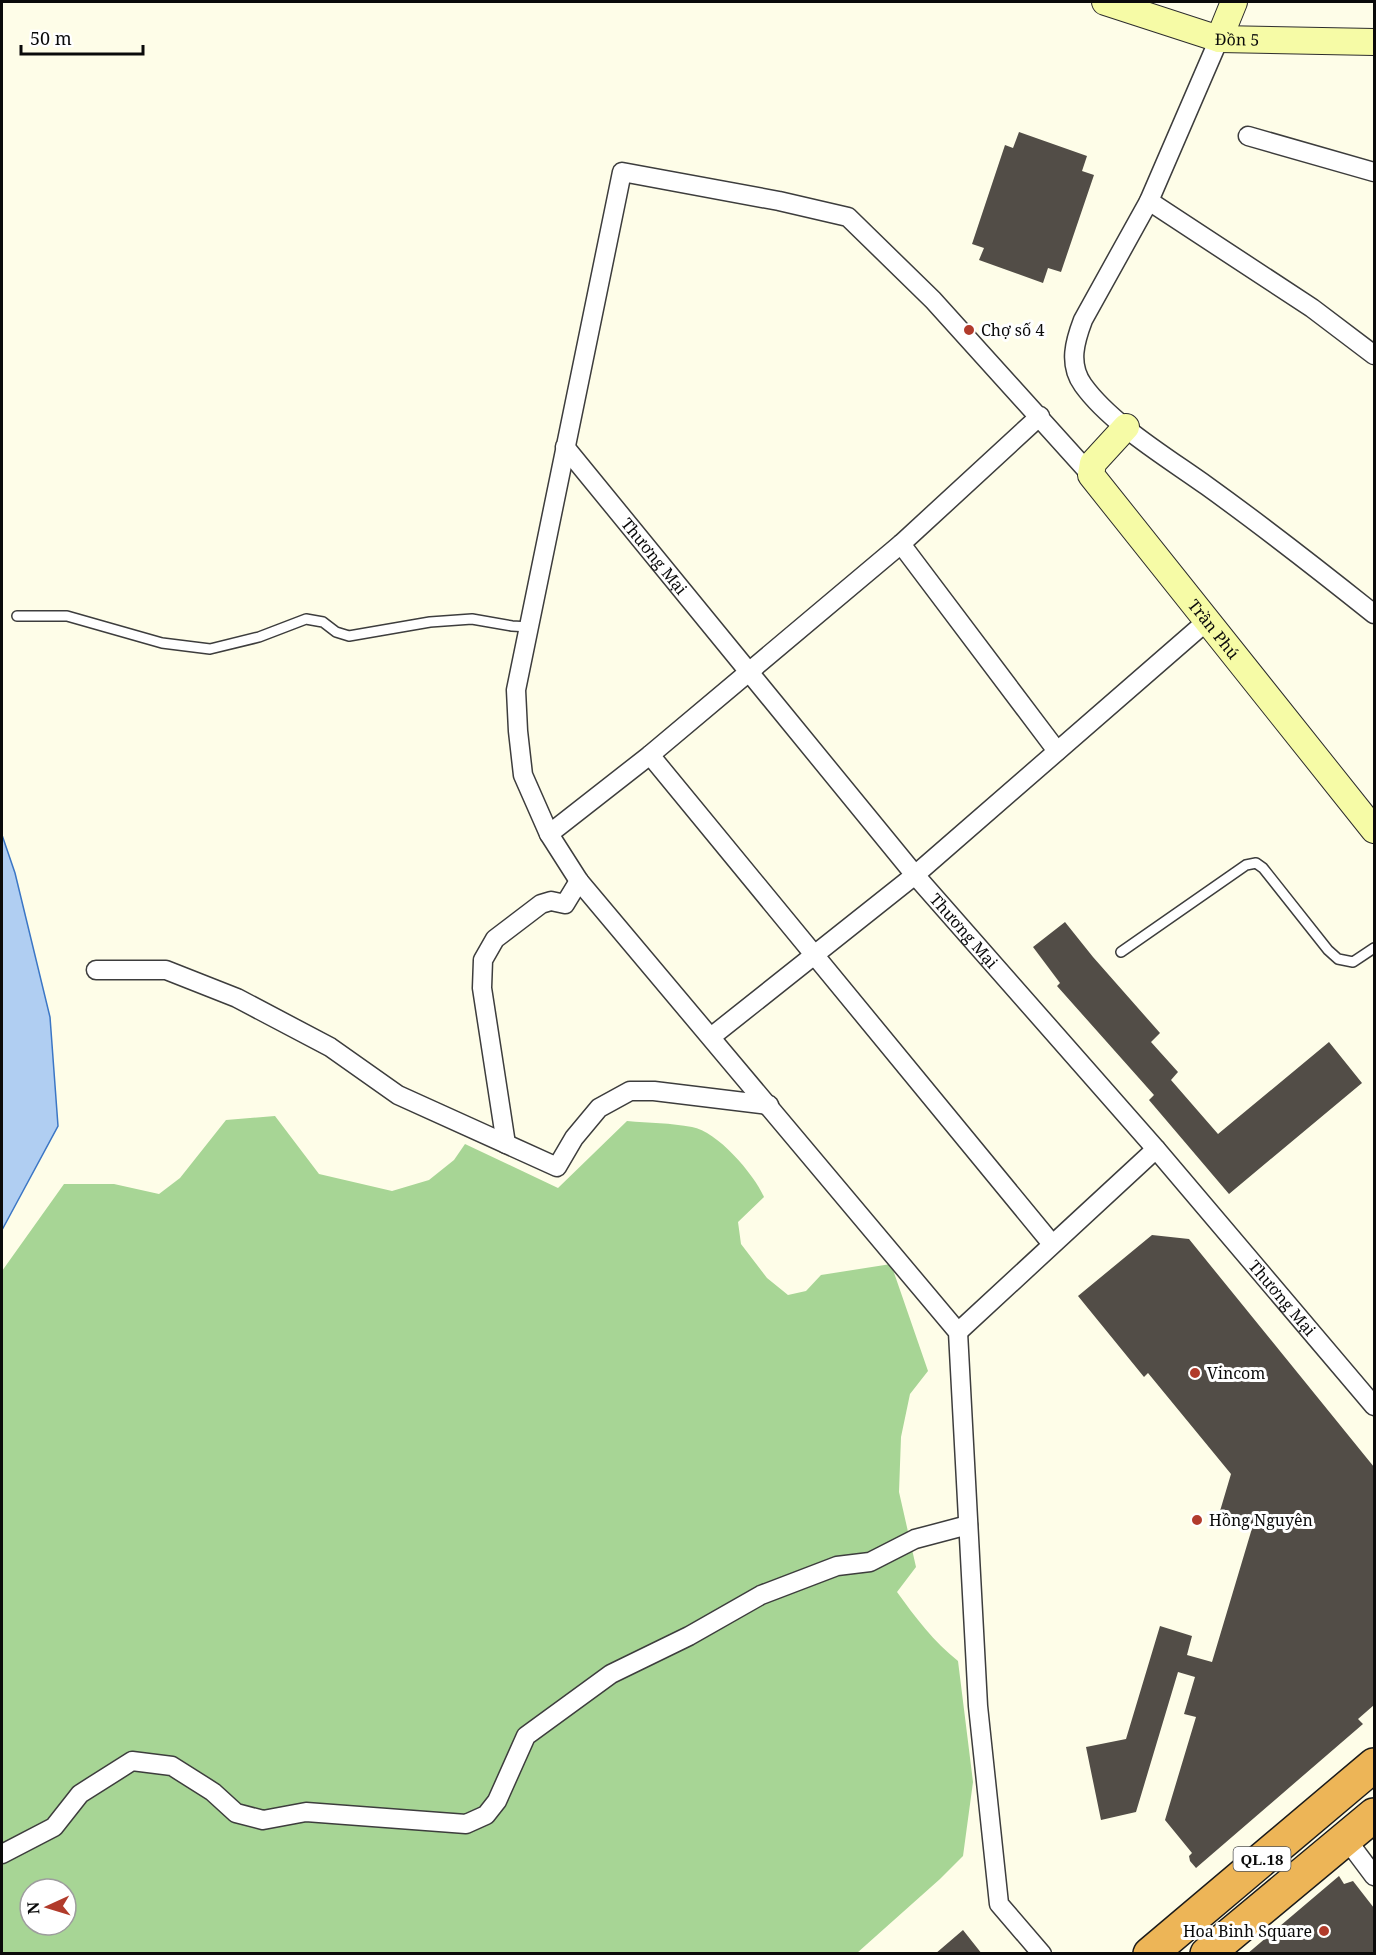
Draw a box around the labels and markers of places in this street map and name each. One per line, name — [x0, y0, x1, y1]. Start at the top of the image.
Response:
place label: Chợ số 4 — [981, 319, 1044, 341]
marker: Chợ số 4 — [962, 323, 976, 337]
place label: Vincom — [1207, 1362, 1265, 1384]
marker: Vincom — [1188, 1366, 1202, 1380]
place label: Hồng Nguyên — [1209, 1509, 1313, 1531]
marker: Hồng Nguyên — [1190, 1513, 1204, 1527]
place label: Hoa Binh Square — [1183, 1920, 1312, 1942]
marker: Hoa Binh Square — [1317, 1924, 1331, 1938]

